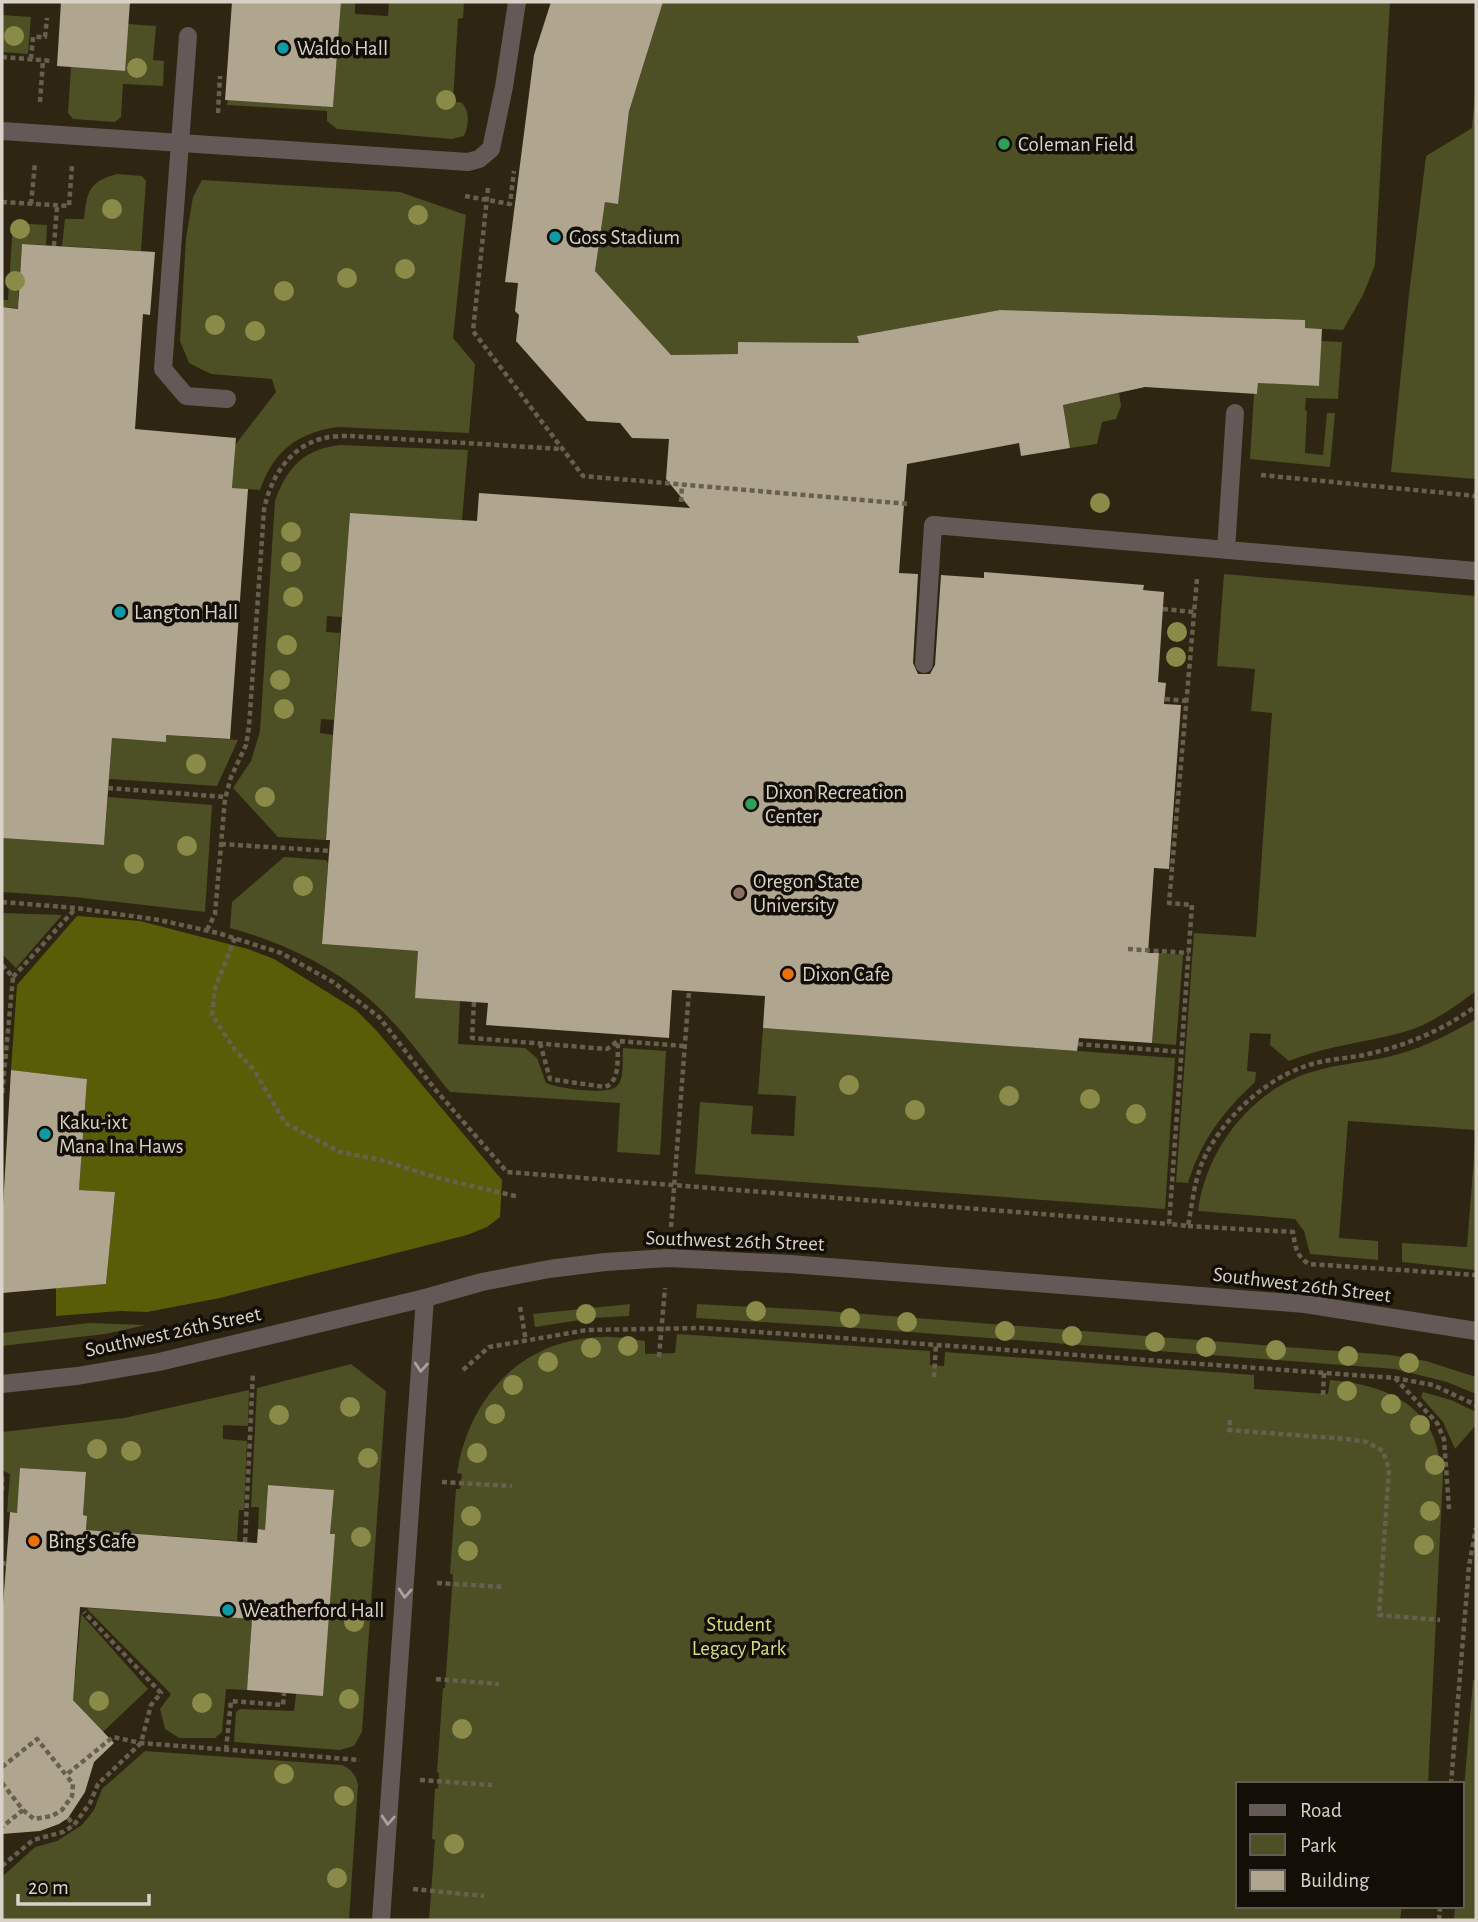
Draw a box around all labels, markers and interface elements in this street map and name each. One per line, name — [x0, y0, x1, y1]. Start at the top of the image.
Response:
place label: Waldo Hall — [297, 38, 388, 59]
marker: Waldo Hall — [275, 40, 291, 56]
place label: Coleman Field — [1018, 134, 1134, 155]
marker: Coleman Field — [996, 136, 1012, 152]
place label: Goss Stadium — [569, 227, 680, 248]
marker: Goss Stadium — [547, 229, 563, 245]
place label: Langton Hall — [134, 602, 238, 623]
marker: Langton Hall — [112, 604, 128, 620]
place label: Dixon Recreation Center — [765, 782, 904, 827]
marker: Dixon Recreation Center — [743, 796, 759, 812]
place label: Oregon State University — [753, 871, 860, 916]
marker: Oregon State University — [731, 885, 747, 901]
place label: Dixon Cafe — [802, 964, 890, 985]
marker: Dixon Cafe — [780, 966, 796, 982]
place label: Kaku-ixt Mana Ina Haws — [59, 1112, 184, 1157]
marker: Kaku-ixt Mana Ina Haws — [37, 1126, 53, 1142]
street label: Southwest 26th Street — [645, 1227, 825, 1255]
street label: Southwest 26th Street — [1212, 1264, 1392, 1306]
street label: Southwest 26th Street — [83, 1303, 263, 1361]
one-way arrow — [413, 1361, 428, 1372]
place label: Bing's Cafe — [48, 1531, 136, 1552]
marker: Bing's Cafe — [26, 1533, 42, 1549]
one-way arrow — [397, 1588, 412, 1599]
place label: Weatherford Hall — [242, 1600, 385, 1621]
marker: Weatherford Hall — [220, 1602, 236, 1618]
park label: Student Legacy Park — [692, 1614, 787, 1659]
legend — [1236, 1782, 1464, 1908]
text: Road — [1300, 1800, 1342, 1821]
one-way arrow — [381, 1815, 396, 1826]
text: Park — [1300, 1835, 1337, 1856]
scale bar — [18, 1862, 149, 1906]
text: Building — [1300, 1870, 1370, 1891]
text: 20 m — [28, 1877, 69, 1898]

